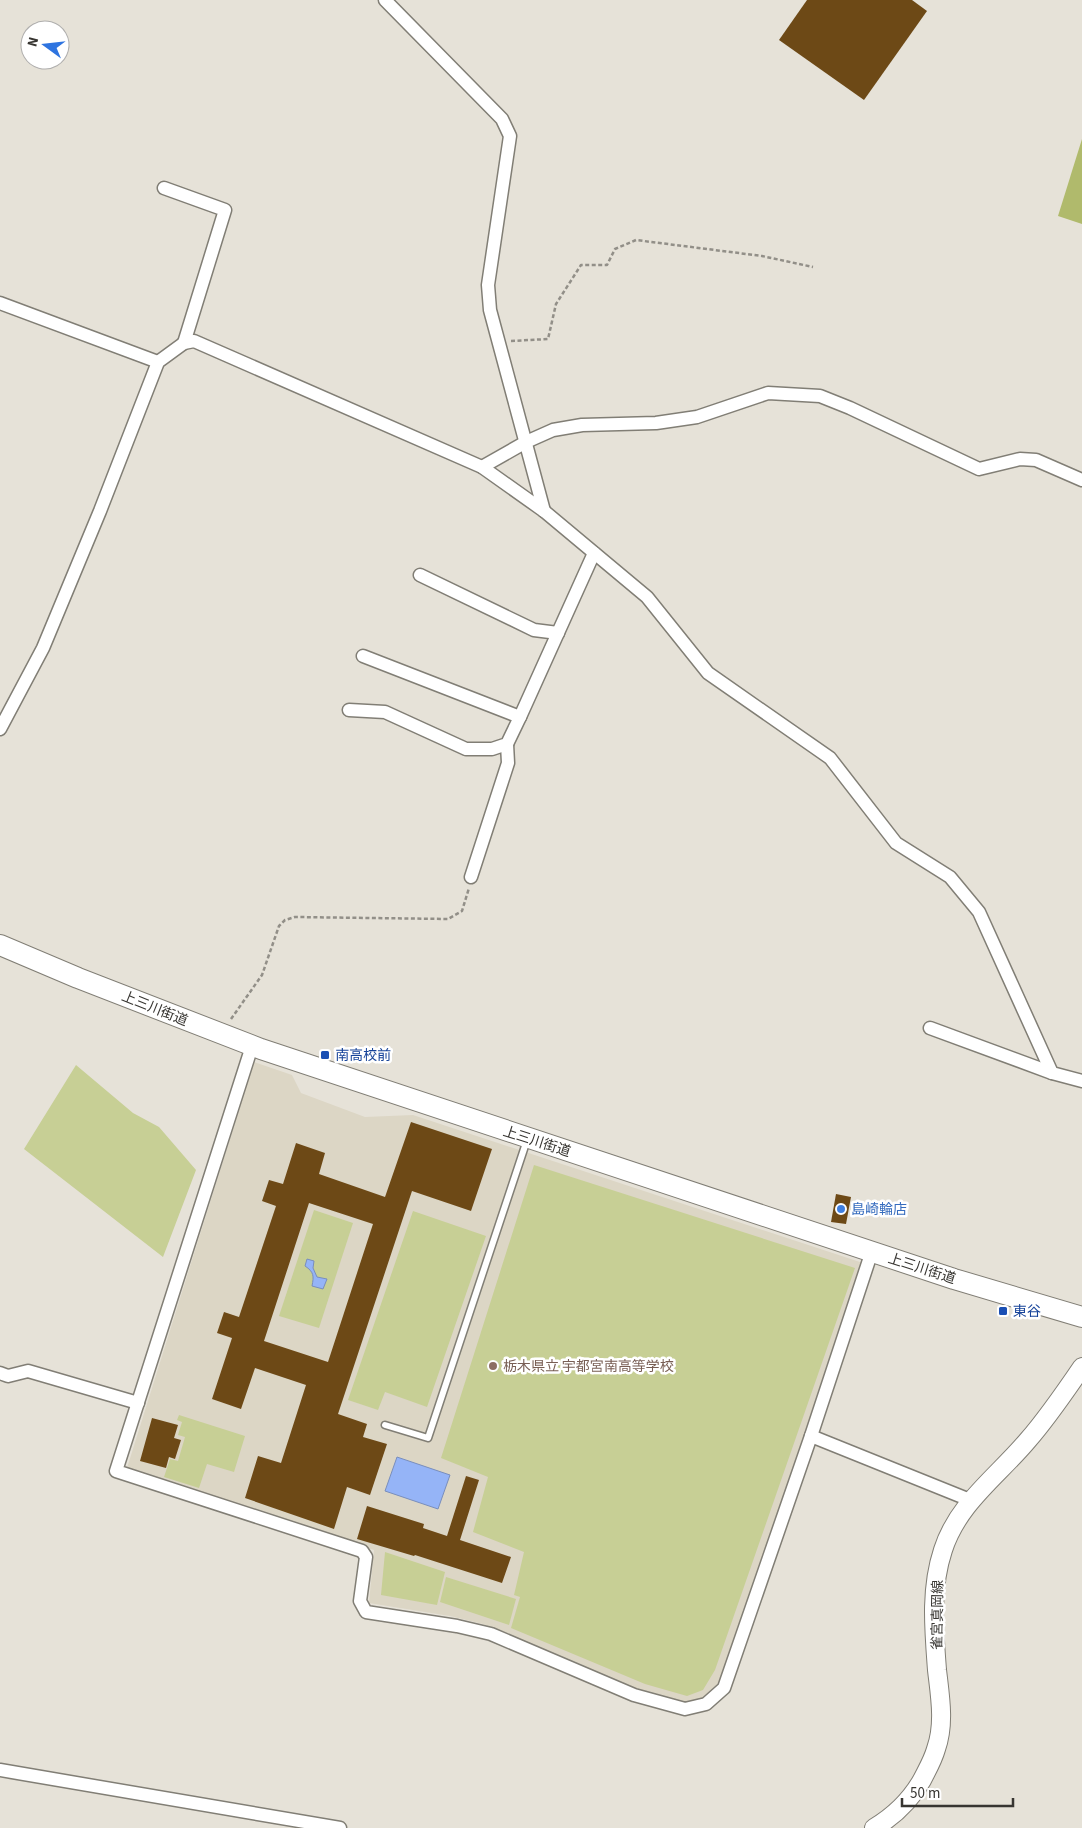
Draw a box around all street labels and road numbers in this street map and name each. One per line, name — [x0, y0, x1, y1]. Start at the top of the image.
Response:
street label: 上三川街道 — [118, 987, 191, 1031]
street label: 上三川街道 — [500, 1122, 573, 1162]
street label: 上三川街道 — [885, 1249, 958, 1289]
street label: 雀宮真岡線 — [927, 1580, 949, 1650]

